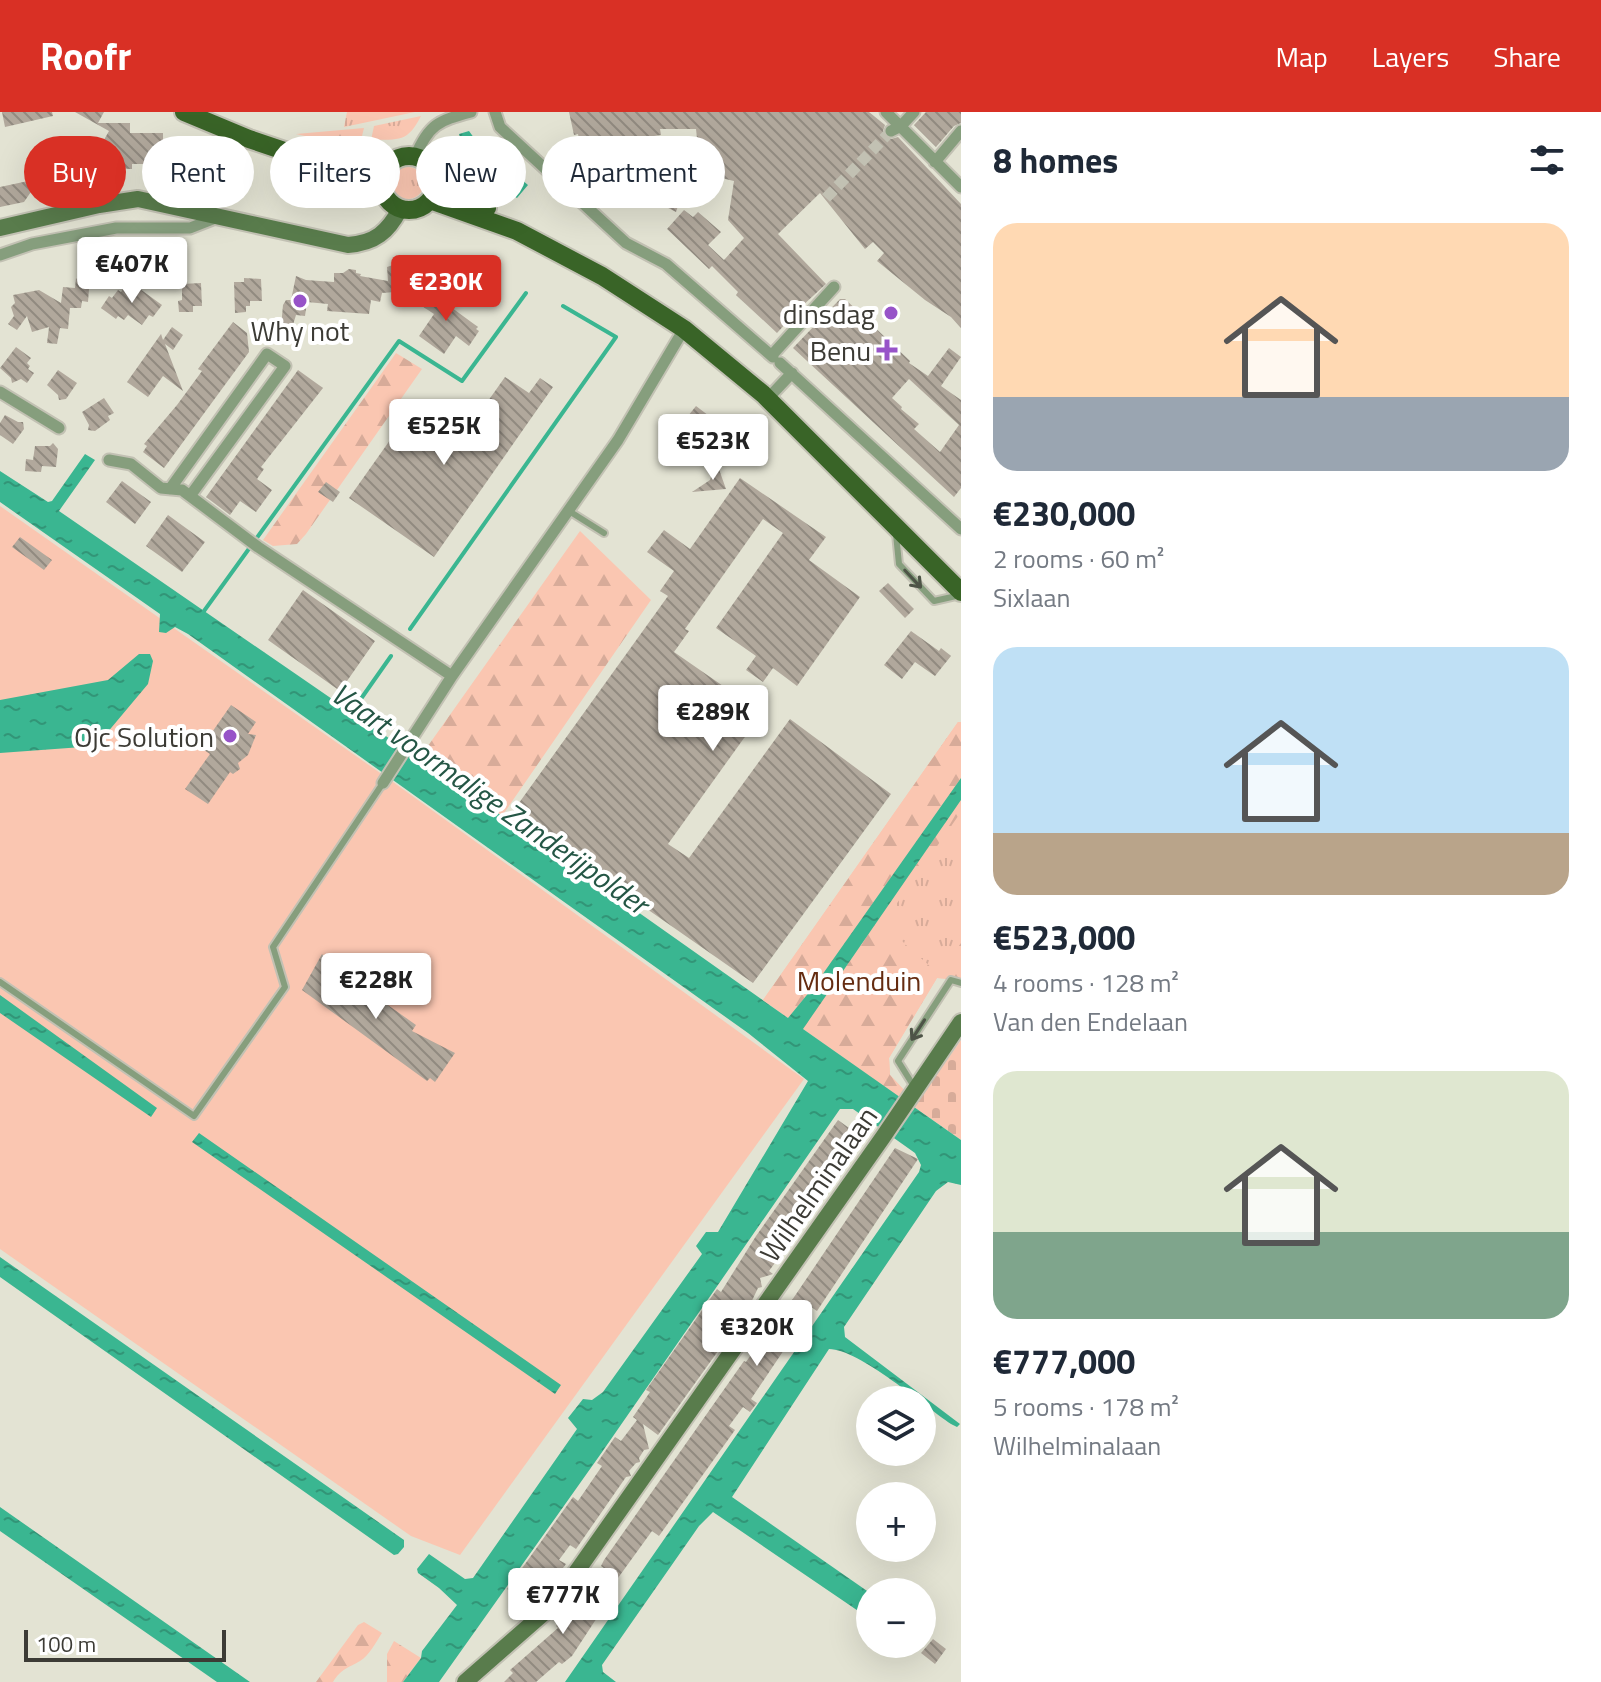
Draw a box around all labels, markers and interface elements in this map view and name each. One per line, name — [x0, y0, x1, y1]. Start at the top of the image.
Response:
text: Roofr — [40, 27, 131, 85]
text: Map — [1275, 35, 1328, 78]
text: Layers — [1372, 35, 1449, 78]
text: Share — [1493, 35, 1561, 78]
text: 8 homes — [993, 134, 1118, 186]
chip: Buy — [24, 136, 126, 208]
chip: Rent — [142, 136, 254, 208]
chip: Filters — [270, 136, 400, 208]
chip: New — [416, 136, 526, 208]
chip: Apartment — [542, 136, 725, 208]
icon: filters — [1525, 138, 1569, 182]
pin: €407K — [76, 237, 188, 305]
text: €407K — [95, 243, 169, 282]
pin: €230K — [390, 255, 502, 323]
text: €230K — [409, 261, 483, 300]
icon: home — [1209, 275, 1353, 419]
marker: Why not — [291, 292, 309, 310]
place label: dinsdag — [783, 292, 875, 335]
marker: dinsdag — [882, 304, 900, 322]
place label: Why not — [251, 309, 350, 352]
place label: Benu — [810, 329, 871, 372]
marker: Benu — [878, 341, 896, 359]
pin: €525K — [388, 399, 500, 467]
text: €525K — [407, 405, 481, 444]
pin: €523K — [657, 414, 769, 482]
text: €523K — [676, 420, 750, 459]
text: €230,000 — [993, 487, 1135, 539]
text: 2 rooms · 60 m² — [993, 539, 1164, 578]
one-way arrow — [904, 569, 923, 589]
text: Sixlaan — [993, 578, 1071, 617]
water label: Vaart voormalige Zanderijpolder — [322, 671, 661, 927]
pin: €289K — [657, 685, 769, 753]
text: €289K — [676, 691, 750, 730]
icon: home — [1209, 699, 1353, 843]
place label: Ojc Solution — [74, 715, 214, 758]
marker: Ojc Solution — [221, 727, 239, 745]
text: €523,000 — [993, 911, 1135, 963]
pin: €228K — [320, 953, 432, 1021]
text: €228K — [339, 959, 413, 998]
park label: Molenduin — [797, 959, 921, 1002]
text: 4 rooms · 128 m² — [993, 963, 1179, 1002]
text: Van den Endelaan — [993, 1002, 1188, 1041]
one-way arrow — [910, 1018, 926, 1041]
street label: Wilhelminalaan — [748, 1097, 888, 1271]
icon: home — [1209, 1123, 1353, 1267]
pin: €320K — [701, 1300, 813, 1368]
text: €320K — [720, 1306, 794, 1345]
text: €777,000 — [993, 1335, 1135, 1387]
map controls — [856, 1386, 936, 1658]
button: layers — [856, 1386, 936, 1466]
text: 5 rooms · 178 m² — [993, 1387, 1179, 1426]
text: Wilhelminalaan — [993, 1426, 1161, 1465]
button: + — [856, 1482, 936, 1562]
pin: €777K — [507, 1568, 619, 1636]
text: €777K — [526, 1574, 600, 1613]
button: − — [856, 1578, 936, 1658]
scale bar — [24, 1626, 226, 1662]
text: 100 m — [36, 1627, 96, 1661]

